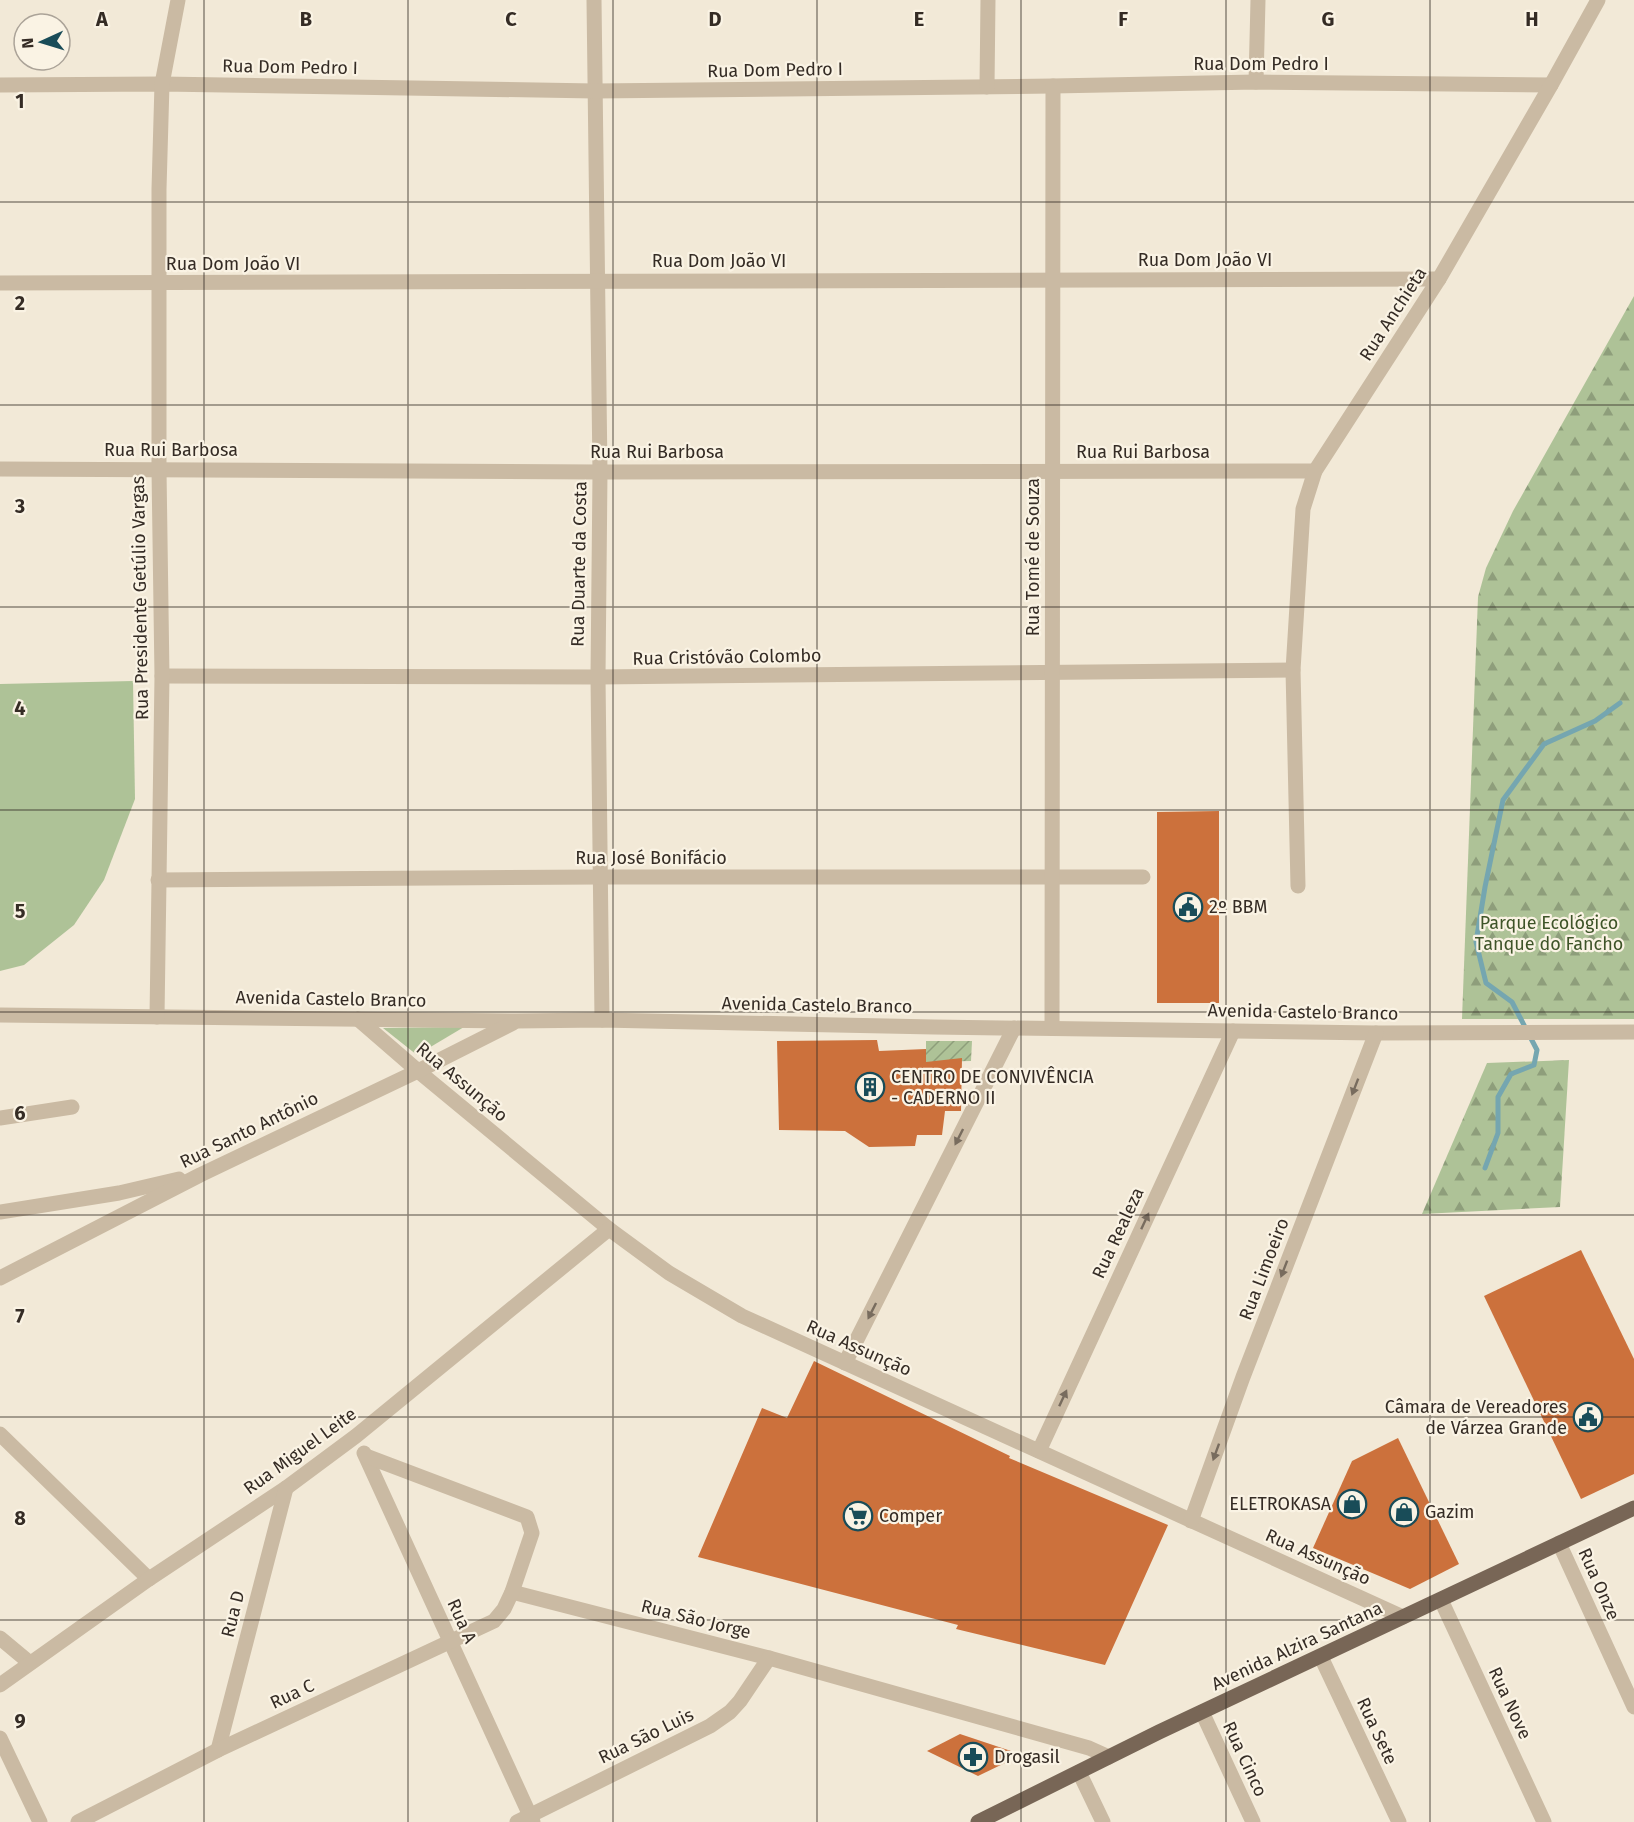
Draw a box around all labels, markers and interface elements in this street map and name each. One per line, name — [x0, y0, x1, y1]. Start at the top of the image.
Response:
text: A — [95, 7, 109, 31]
text: B — [300, 7, 312, 31]
text: C — [505, 7, 517, 31]
text: D — [708, 7, 722, 31]
text: E — [914, 7, 924, 31]
text: F — [1118, 7, 1128, 31]
text: G — [1322, 7, 1334, 31]
text: H — [1525, 7, 1539, 31]
north arrow — [12, 12, 72, 72]
text: N — [18, 37, 37, 49]
street label: Rua Dom Pedro I — [1193, 53, 1329, 75]
street label: Rua Dom Pedro I — [222, 55, 358, 79]
street label: Rua Dom Pedro I — [707, 58, 843, 82]
text: 1 — [15, 89, 25, 113]
street label: Rua Dom João VI — [1138, 249, 1272, 271]
street label: Rua Dom João VI — [652, 250, 786, 272]
street label: Rua Dom João VI — [166, 253, 300, 275]
street label: Rua Anchieta — [1355, 263, 1431, 365]
text: 2 — [15, 291, 25, 315]
street label: Rua Rui Barbosa — [104, 439, 238, 461]
street label: Rua Rui Barbosa — [590, 441, 724, 463]
street label: Rua Rui Barbosa — [1076, 441, 1210, 463]
street label: Rua Presidente Getúlio Vargas — [127, 476, 153, 720]
street label: Rua Tomé de Souza — [1022, 478, 1044, 636]
street label: Rua Duarte da Costa — [567, 481, 591, 647]
text: 3 — [14, 494, 25, 518]
street label: Rua Cristóvão Colombo — [632, 644, 822, 670]
text: 4 — [14, 696, 26, 720]
street label: Rua José Bonifácio — [575, 847, 727, 869]
public building icon: 2º BBM — [1172, 891, 1204, 923]
place label: 2º BBM — [1209, 896, 1268, 918]
text: 5 — [15, 899, 26, 923]
park label: Parque Ecológico Tanque do Fancho — [1475, 912, 1623, 955]
street label: Avenida Castelo Branco — [236, 986, 426, 1012]
street label: Avenida Castelo Branco — [722, 992, 912, 1018]
street label: Avenida Castelo Branco — [1208, 999, 1398, 1025]
street label: Rua Assunção — [412, 1037, 512, 1127]
place label: CENTRO DE CONVIVÊNCIA - CADERNO II — [891, 1066, 1094, 1109]
building icon: CENTRO DE CONVIVÊNCIA - CADERNO II — [854, 1071, 886, 1103]
one-way arrow — [1349, 1079, 1359, 1097]
street label: Rua Santo Antônio — [176, 1087, 322, 1173]
text: 6 — [14, 1101, 26, 1125]
one-way arrow — [955, 1128, 964, 1145]
street label: Rua Realeza — [1087, 1184, 1149, 1282]
one-way arrow — [1140, 1212, 1150, 1230]
street label: Rua Limoeiro — [1234, 1215, 1294, 1323]
one-way arrow — [1279, 1261, 1289, 1279]
one-way arrow — [867, 1302, 877, 1320]
text: 7 — [15, 1304, 25, 1328]
street label: Rua Assunção — [803, 1315, 915, 1381]
one-way arrow — [1059, 1390, 1068, 1407]
place label: Câmara de Vereadores de Várzea Grande — [1385, 1396, 1567, 1439]
public building icon: Câmara de Vereadores de Várzea Grande — [1572, 1401, 1604, 1433]
street label: Rua Miguel Leite — [239, 1403, 361, 1499]
one-way arrow — [1211, 1443, 1220, 1461]
shop icon: ELETROKASA — [1336, 1488, 1368, 1520]
place label: ELETROKASA — [1229, 1493, 1332, 1515]
shop icon: Gazim — [1388, 1496, 1420, 1528]
supermarket icon: Comper — [842, 1500, 874, 1532]
place label: Gazim — [1425, 1501, 1475, 1523]
place label: Comper — [879, 1505, 942, 1527]
text: 8 — [14, 1506, 26, 1530]
street label: Rua Assunção — [1262, 1524, 1374, 1590]
street label: Rua Onze — [1573, 1545, 1625, 1623]
street label: Rua D — [217, 1588, 249, 1640]
street label: Rua A — [443, 1595, 482, 1647]
street label: Rua São Jorge — [639, 1595, 753, 1643]
street label: Avenida Alzira Santana — [1208, 1597, 1386, 1695]
street label: Rua Nove — [1484, 1663, 1536, 1743]
street label: Rua C — [266, 1674, 318, 1714]
street label: Rua Sete — [1352, 1694, 1402, 1768]
street label: Rua São Luis — [595, 1703, 697, 1769]
text: 9 — [14, 1709, 26, 1733]
street label: Rua Cinco — [1218, 1718, 1272, 1800]
pharmacy icon: Drogasil — [957, 1741, 989, 1773]
place label: Drogasil — [994, 1746, 1060, 1768]

